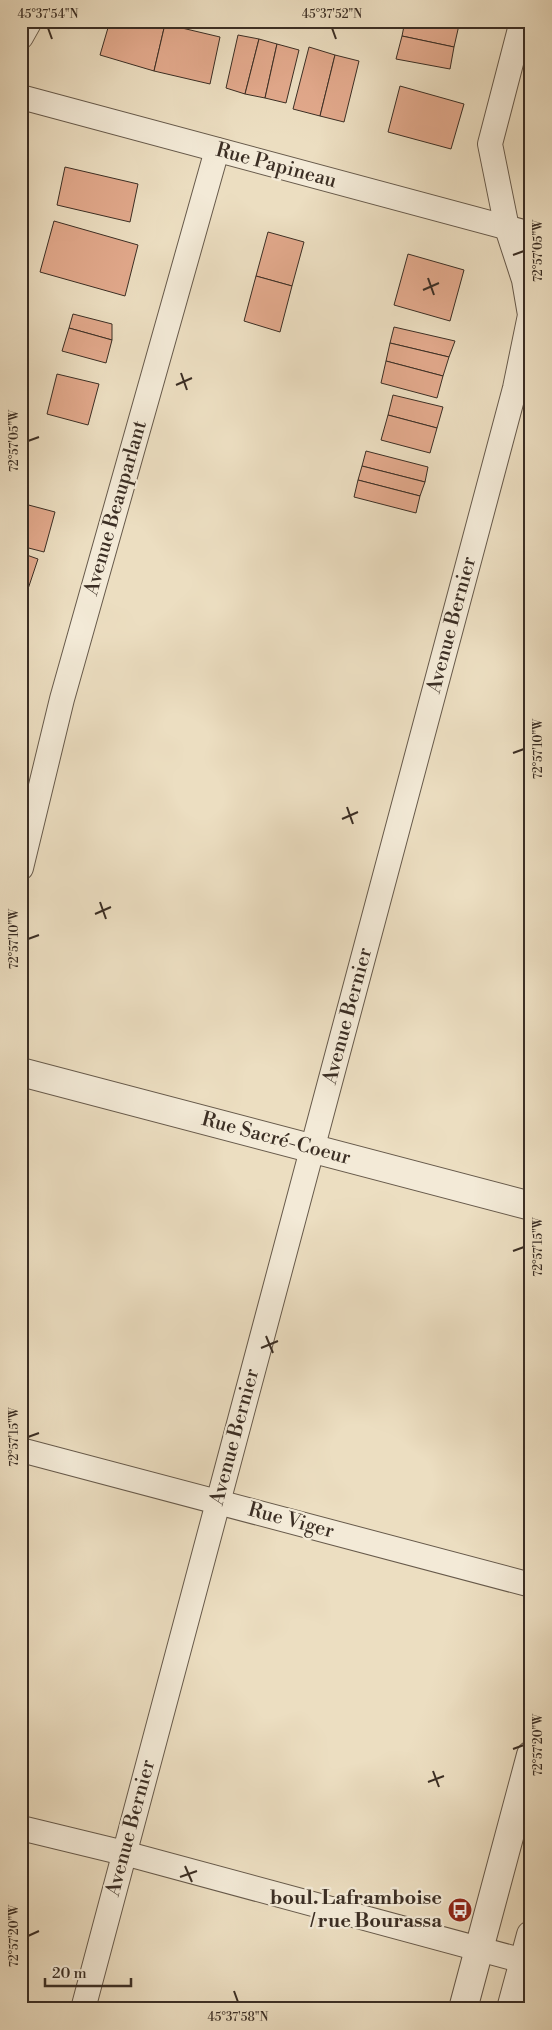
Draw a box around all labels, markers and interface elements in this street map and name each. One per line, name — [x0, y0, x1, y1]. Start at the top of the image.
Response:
text: 45°37'54"N — [18, 7, 79, 22]
text: 45°37'52"N — [302, 7, 362, 22]
street label: Rue Papineau — [213, 138, 340, 194]
text: 72°57'05"W — [531, 219, 546, 282]
text: 72°57'05"W — [7, 409, 22, 472]
street label: Avenue Beauparlant — [79, 418, 153, 599]
street label: Avenue Bernier — [421, 554, 482, 697]
text: 72°57'10"W — [531, 718, 546, 779]
text: 72°57'10"W — [7, 908, 22, 969]
street label: Avenue Bernier — [317, 945, 378, 1088]
street label: Rue Sacré-Coeur — [199, 1107, 354, 1171]
text: 72°57'15"W — [531, 1216, 546, 1277]
street label: Avenue Bernier — [204, 1366, 265, 1509]
text: 72°57'15"W — [7, 1406, 22, 1467]
street label: Rue Viger — [245, 1498, 337, 1545]
text: 72°57'20"W — [531, 1713, 546, 1776]
street label: Avenue Bernier — [100, 1757, 161, 1900]
place label: boul. Laframboise / rue Bourassa — [270, 1886, 442, 1934]
bus stop icon: boul. Laframboise / rue Bourassa — [447, 1897, 473, 1923]
text: 72°57'20"W — [7, 1904, 22, 1967]
scale bar — [45, 1955, 131, 1987]
text: 20 m — [52, 1964, 87, 1983]
text: 45°37'58"N — [208, 2010, 268, 2025]

